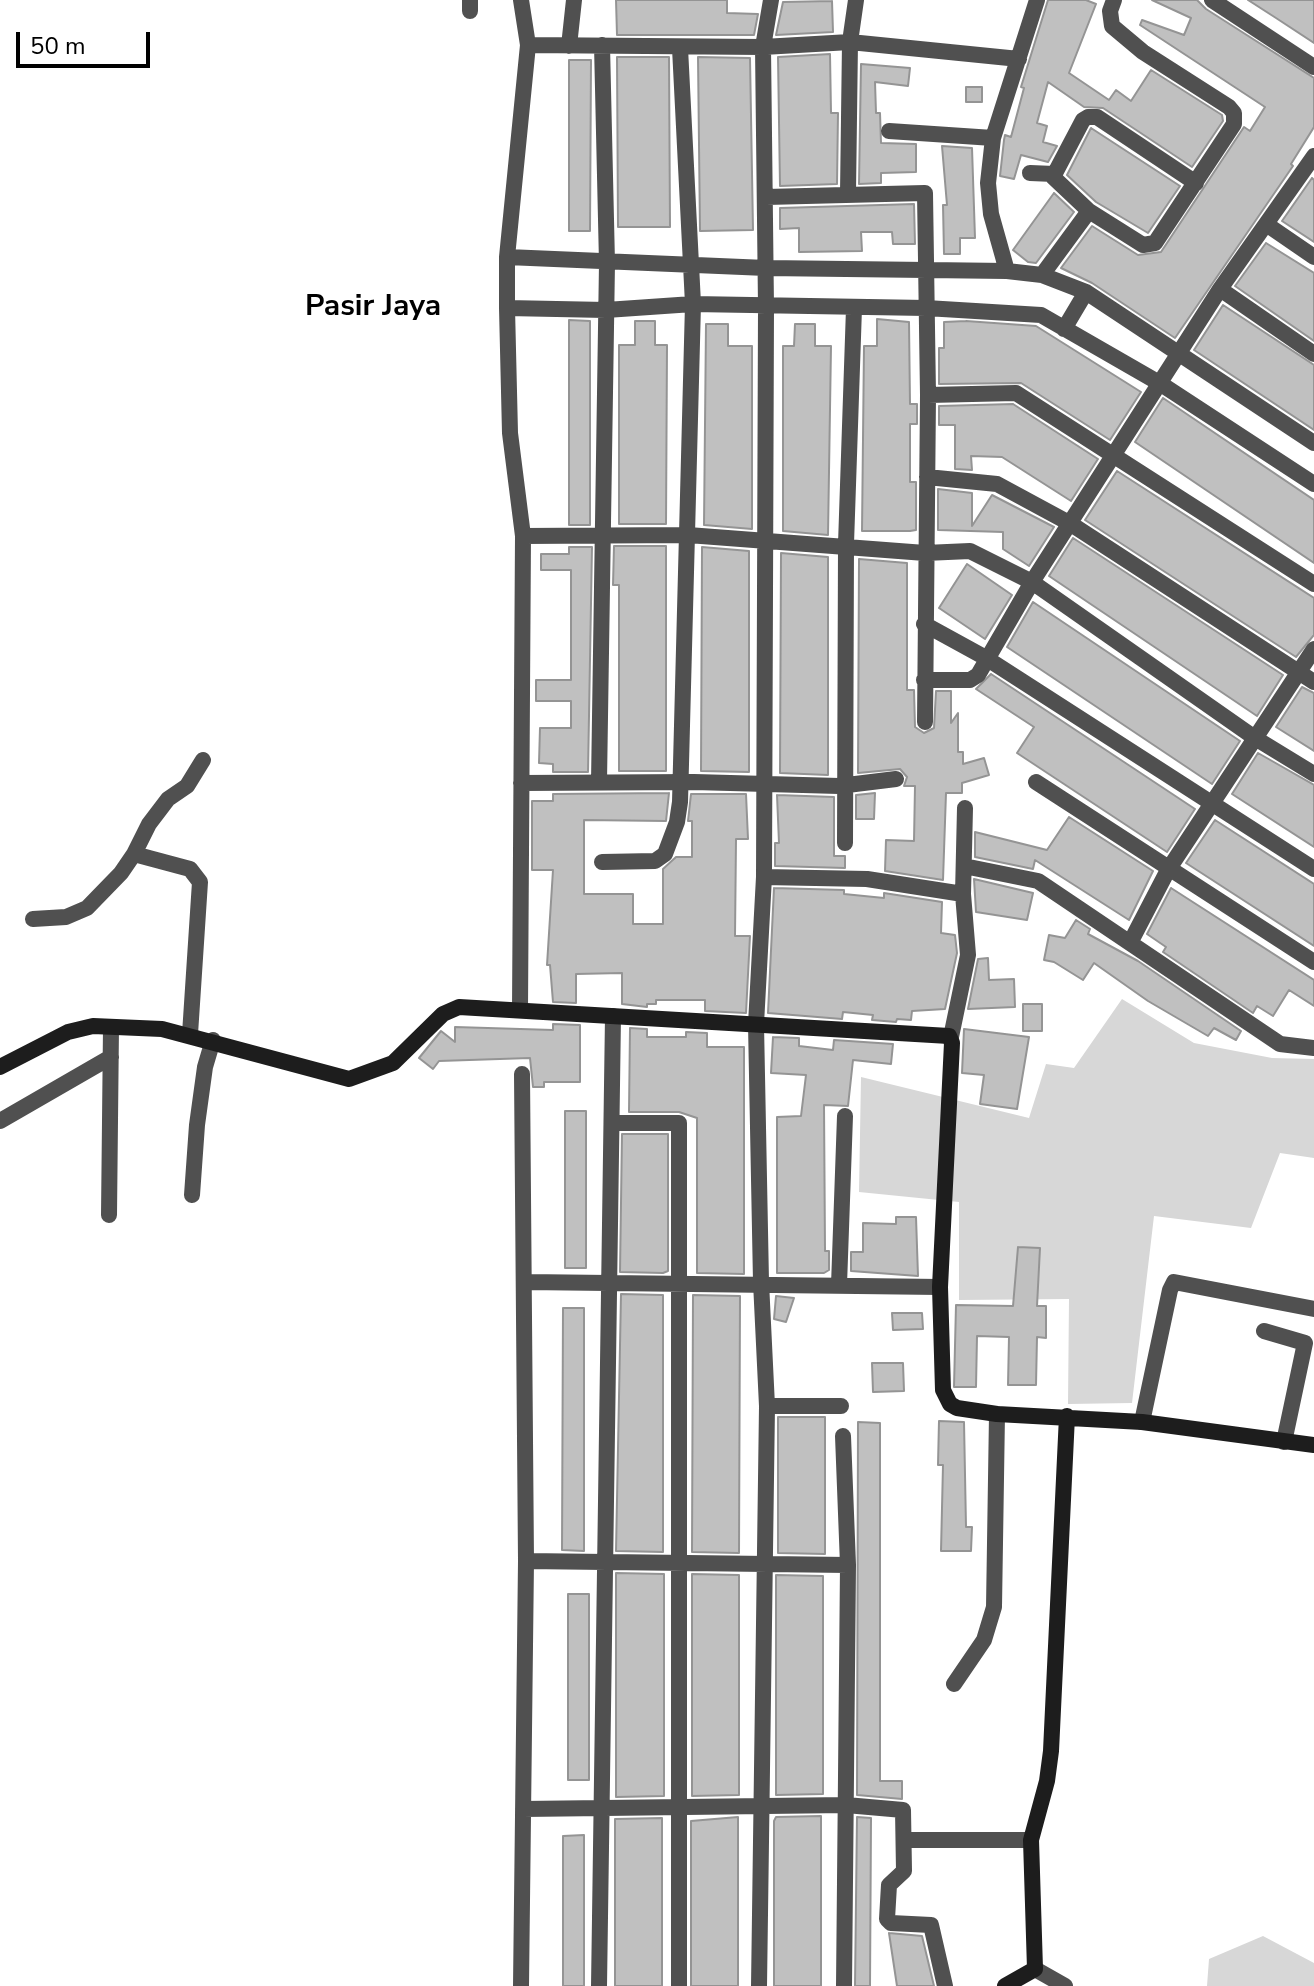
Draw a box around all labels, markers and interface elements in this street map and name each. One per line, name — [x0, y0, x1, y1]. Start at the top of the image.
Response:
scale bar — [20, 16, 154, 66]
text: 50 m — [30, 30, 86, 62]
district label: Pasir Jaya — [305, 290, 441, 326]

